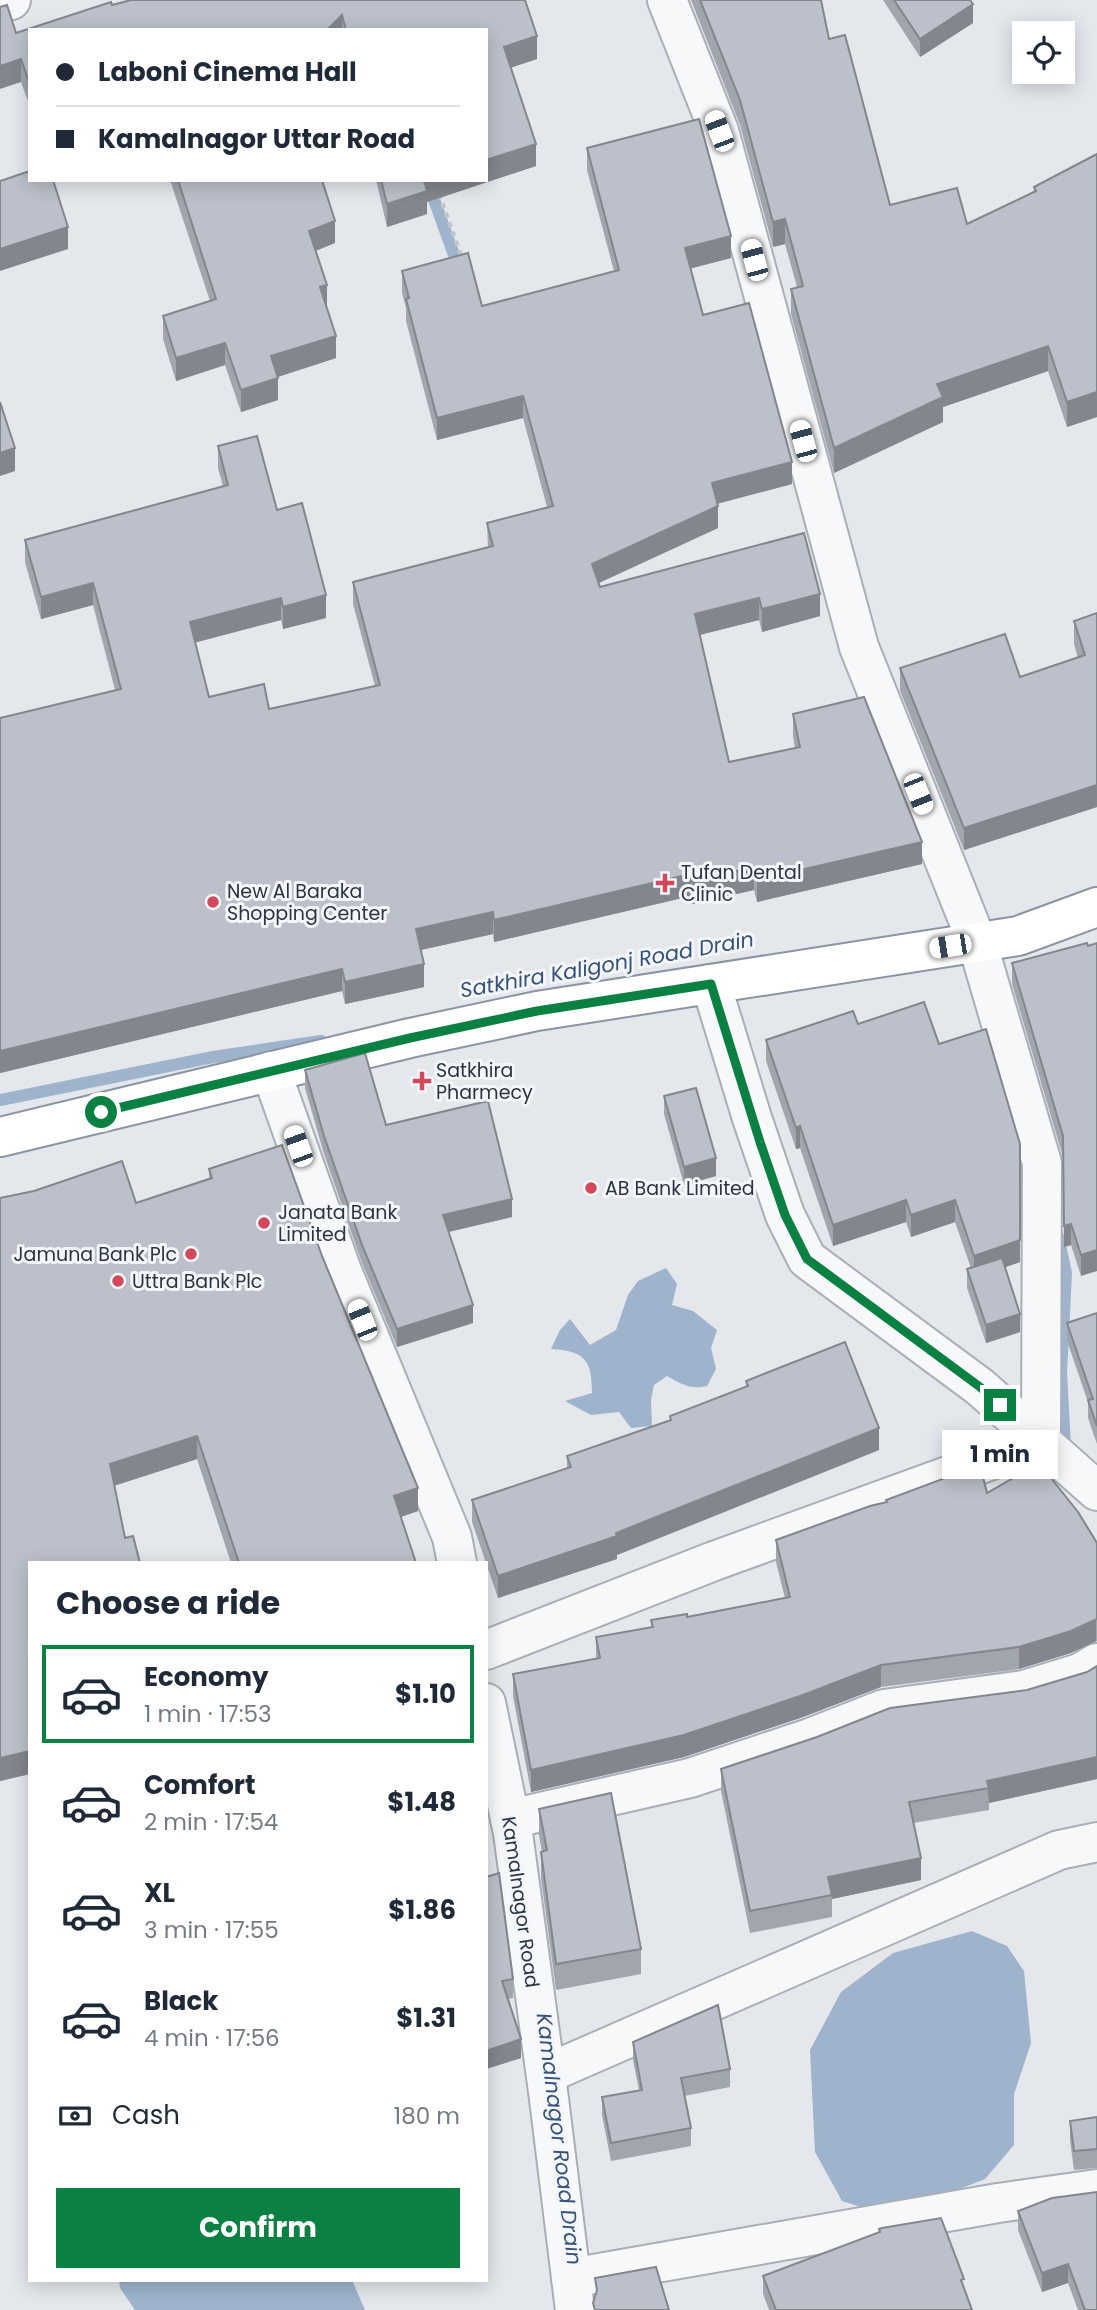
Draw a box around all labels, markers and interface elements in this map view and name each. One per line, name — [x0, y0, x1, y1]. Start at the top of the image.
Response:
map controls — [1012, 21, 1075, 84]
button: locate — [1012, 21, 1075, 84]
text: Laboni Cinema Hall — [98, 54, 357, 90]
car — [702, 108, 737, 154]
text: Kamalnagor Uttar Road — [98, 121, 415, 157]
car — [739, 237, 770, 283]
car — [788, 418, 819, 464]
car — [901, 771, 936, 817]
place label: Tufan Dental Clinic — [681, 859, 802, 908]
marker: Tufan Dental Clinic — [655, 873, 675, 893]
place label: New Al Baraka Shopping Center — [227, 878, 387, 927]
marker: New Al Baraka Shopping Center — [205, 894, 221, 910]
water label: Satkhira Kaligonj Road Drain — [458, 924, 756, 1005]
car — [928, 932, 973, 960]
place label: Satkhira Pharmecy — [436, 1057, 533, 1106]
marker: Satkhira Pharmecy — [414, 1073, 430, 1089]
route start — [85, 1096, 117, 1128]
car — [281, 1123, 316, 1169]
place label: AB Bank Limited — [605, 1175, 755, 1202]
marker: AB Bank Limited — [583, 1180, 599, 1196]
place label: Janata Bank Limited — [278, 1199, 397, 1248]
marker: Janata Bank Limited — [256, 1215, 272, 1231]
place label: Jamuna Bank Plc — [14, 1241, 177, 1268]
marker: Jamuna Bank Plc — [183, 1246, 199, 1262]
place label: Uttra Bank Plc — [132, 1268, 262, 1295]
marker: Uttra Bank Plc — [110, 1273, 126, 1289]
car — [345, 1297, 380, 1343]
route end — [984, 1389, 1016, 1421]
callout: 1 min — [942, 1430, 1058, 1478]
text: 1 min — [970, 1438, 1030, 1470]
text: Choose a ride — [56, 1580, 280, 1625]
text: Economy — [144, 1659, 268, 1695]
icon: car — [60, 1663, 123, 1726]
text: $1.10 — [395, 1676, 456, 1712]
text: 1 min · 17:53 — [144, 1698, 272, 1730]
text: Comfort — [144, 1767, 256, 1803]
icon: car — [60, 1771, 123, 1834]
text: $1.48 — [387, 1784, 456, 1820]
text: 2 min · 17:54 — [144, 1806, 278, 1838]
street label: Kamalnagor Road — [495, 1815, 546, 1990]
text: XL — [144, 1875, 175, 1911]
icon: car — [60, 1879, 123, 1942]
text: $1.86 — [388, 1892, 456, 1928]
text: 3 min · 17:55 — [144, 1914, 279, 1946]
text: Black — [144, 1983, 218, 2019]
icon: car — [60, 1987, 123, 2050]
text: $1.31 — [396, 2000, 456, 2036]
water label: Kamalnagor Road Drain — [530, 2011, 589, 2267]
text: 4 min · 17:56 — [144, 2022, 280, 2054]
icon: cash — [56, 2097, 94, 2135]
text: Cash — [112, 2097, 180, 2133]
text: 180 m — [394, 2100, 460, 2132]
button: Confirm — [56, 2188, 460, 2268]

